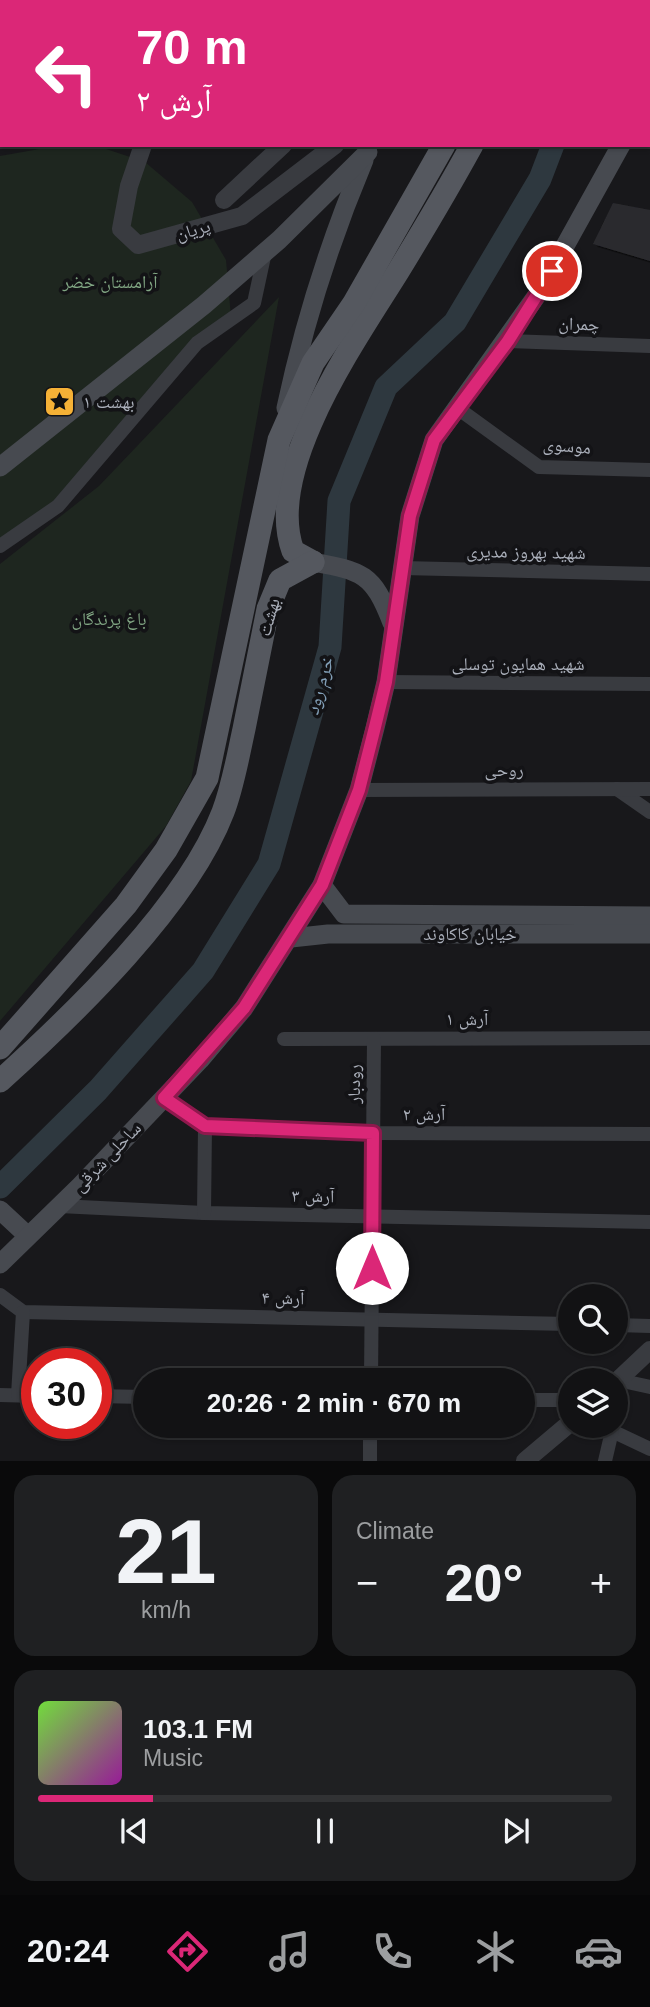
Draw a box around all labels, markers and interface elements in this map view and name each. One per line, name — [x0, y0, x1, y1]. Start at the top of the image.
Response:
text: 70 m — [136, 20, 248, 74]
icon: left — [21, 28, 112, 119]
text: آرش ۲ — [136, 82, 212, 118]
street label: پریان — [174, 216, 213, 245]
pin — [522, 241, 582, 301]
icon: arrive — [533, 252, 571, 290]
park label: آرامستان خضر — [62, 272, 158, 293]
street label: چمران — [558, 313, 600, 336]
place icon: بهشت ۱ — [43, 385, 77, 419]
place label: بهشت ۱ — [83, 392, 135, 413]
street label: موسوی — [542, 434, 592, 459]
street label: شهید بهروز مدیری — [466, 541, 586, 564]
street label: بهشت — [254, 596, 284, 638]
park label: باغ پرندگان — [72, 609, 146, 630]
water label: خرم رود — [301, 654, 340, 718]
street label: شهید همایون توسلی — [451, 654, 585, 675]
street label: روحی — [484, 760, 524, 781]
street label: خیابان کاکاوند — [423, 924, 517, 945]
street label: آرش ۱ — [446, 1009, 489, 1030]
street label: رودبار — [344, 1064, 365, 1105]
street label: آرش ۲ — [403, 1104, 446, 1125]
street label: ساحلی شرقی — [69, 1118, 146, 1197]
street label: آرش ۳ — [292, 1186, 335, 1207]
position arrow — [335, 1231, 409, 1305]
map controls — [558, 1284, 628, 1438]
button: search — [558, 1284, 628, 1354]
street label: آرش ۴ — [262, 1288, 305, 1309]
speed limit sign: 30 — [21, 1348, 112, 1439]
button: layers — [558, 1368, 628, 1438]
text: 20:26 · 2 min · 670 m — [207, 1388, 461, 1418]
text: 21 — [115, 1501, 217, 1602]
text: Climate — [356, 1518, 434, 1544]
text: 20° — [445, 1554, 523, 1612]
text: − — [356, 1562, 378, 1604]
text: + — [590, 1562, 612, 1604]
text: km/h — [141, 1597, 191, 1623]
text: 103.1 FM — [143, 1714, 253, 1744]
text: Music — [143, 1745, 203, 1771]
icon: previous — [115, 1812, 153, 1850]
icon: pause — [306, 1812, 344, 1850]
icon: next — [497, 1812, 535, 1850]
icon: directions — [163, 1927, 212, 1976]
icon: music — [265, 1927, 314, 1976]
icon: phone — [368, 1927, 417, 1976]
icon: climate — [471, 1927, 520, 1976]
icon: car — [574, 1927, 623, 1976]
text: 20:24 — [27, 1933, 109, 1969]

